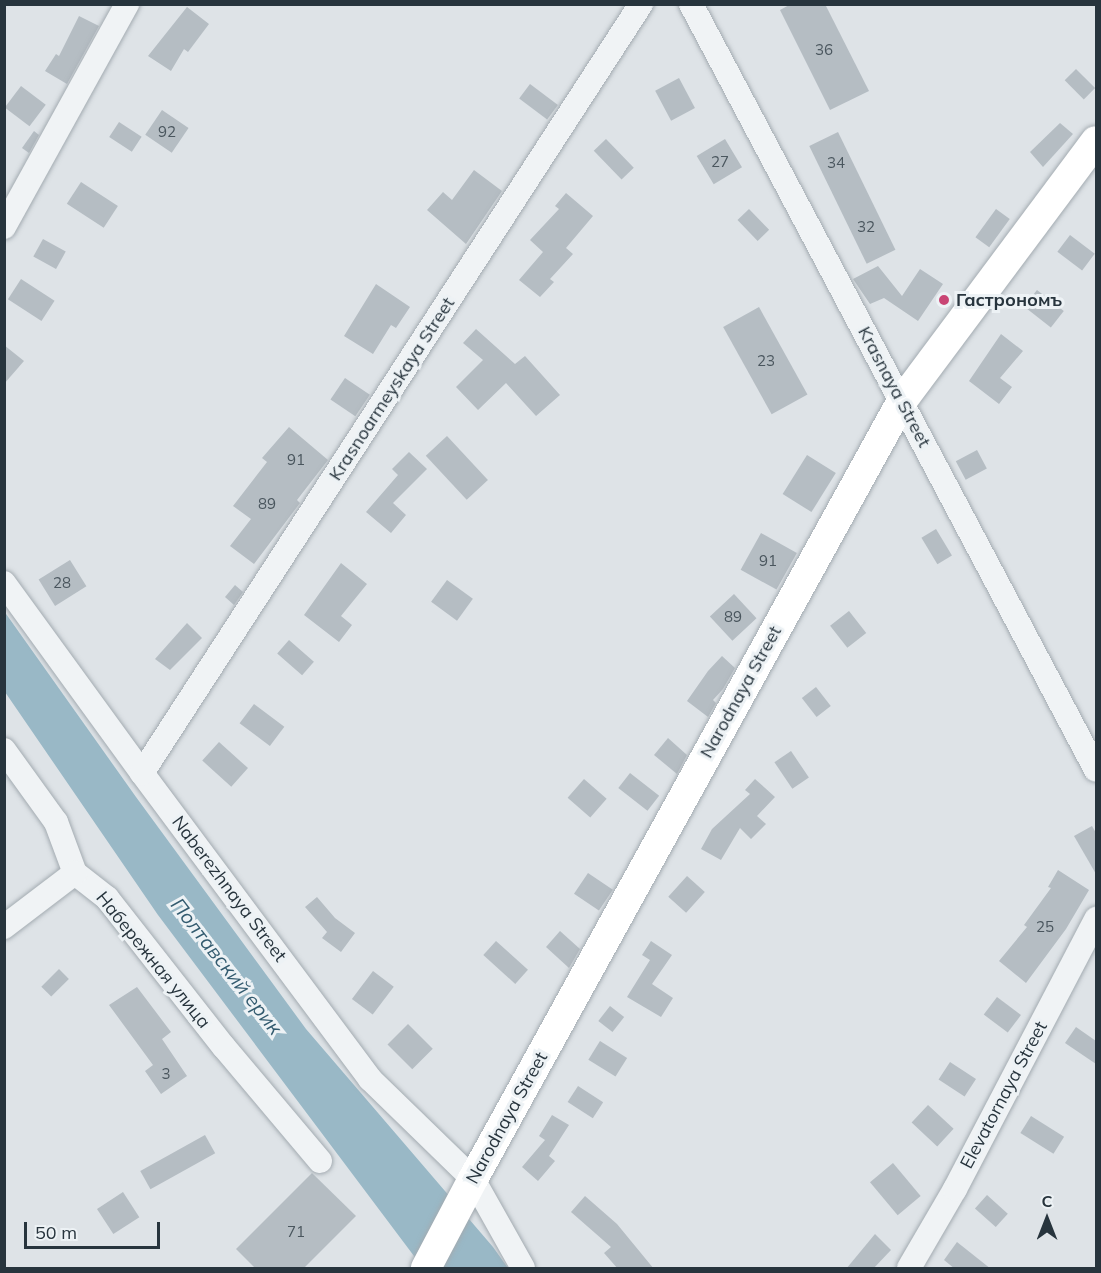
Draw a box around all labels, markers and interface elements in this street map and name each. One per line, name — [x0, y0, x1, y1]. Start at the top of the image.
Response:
house number: 36 — [815, 41, 833, 59]
house number: 92 — [158, 123, 176, 141]
house number: 27 — [711, 153, 729, 171]
house number: 34 — [827, 154, 845, 172]
house number: 32 — [857, 218, 875, 236]
place label: Гастрономъ — [956, 289, 1062, 311]
street label: Krasnoarmeyskaya Street — [325, 293, 459, 485]
marker: Гастрономъ — [937, 293, 951, 307]
street label: Krasnaya Street — [853, 323, 935, 451]
house number: 23 — [757, 352, 775, 370]
house number: 91 — [287, 451, 305, 469]
house number: 89 — [258, 495, 276, 513]
house number: 91 — [759, 552, 777, 570]
house number: 28 — [53, 574, 71, 592]
house number: 89 — [724, 608, 742, 626]
street label: Narodnaya Street — [696, 622, 786, 762]
street label: Naberezhnaya Street — [167, 812, 291, 966]
street label: Набережная улица — [91, 887, 215, 1033]
water label: Полтавский ерик — [166, 893, 288, 1039]
house number: 25 — [1036, 918, 1054, 936]
street label: Elevatornaya Street — [956, 1018, 1052, 1172]
street label: Narodnaya Street — [462, 1048, 552, 1188]
house number: 3 — [162, 1065, 170, 1083]
north arrow — [1017, 1189, 1077, 1249]
text: С — [1042, 1191, 1052, 1211]
scale bar — [27, 1210, 164, 1248]
text: 50 m — [35, 1221, 77, 1244]
house number: 71 — [287, 1223, 305, 1241]

